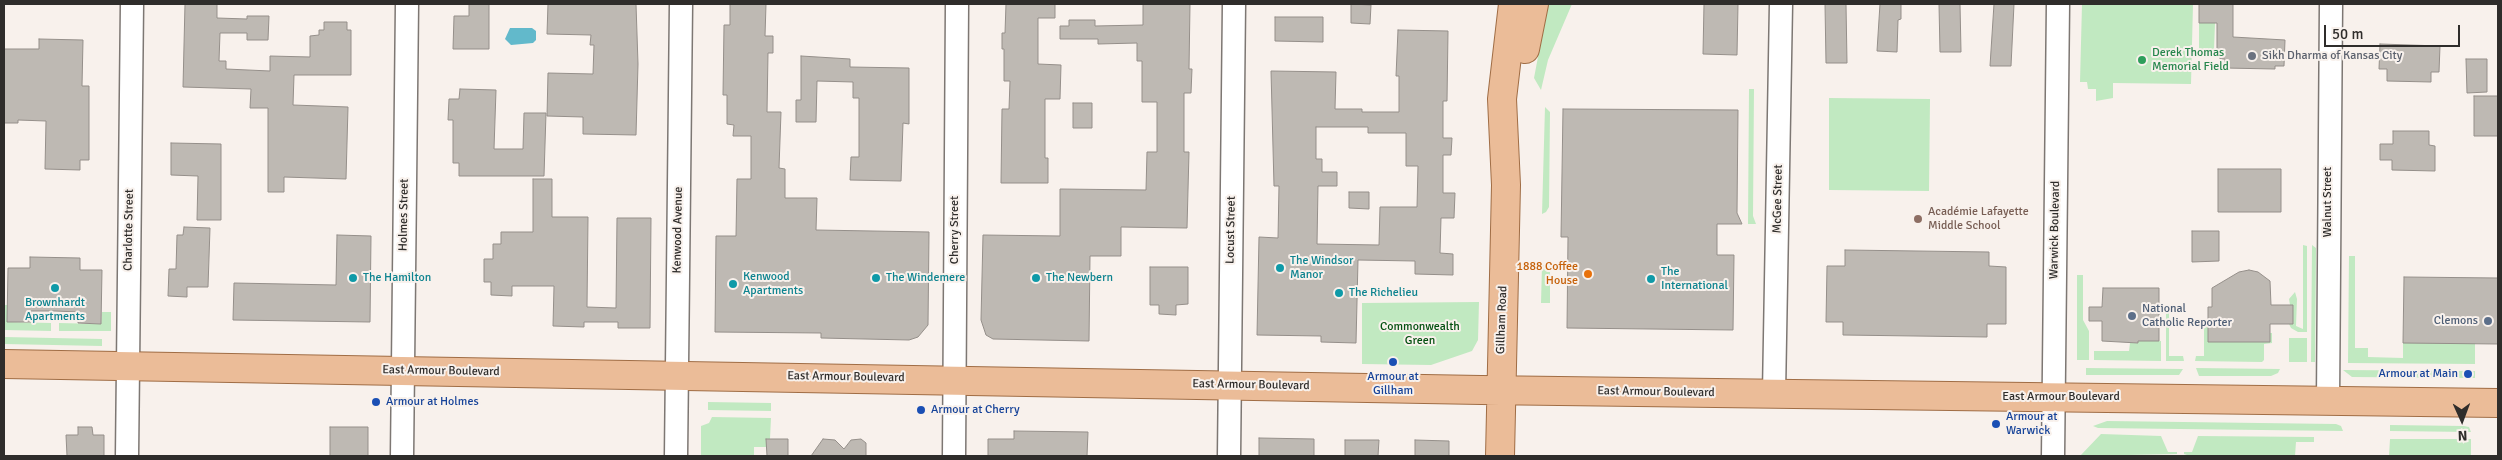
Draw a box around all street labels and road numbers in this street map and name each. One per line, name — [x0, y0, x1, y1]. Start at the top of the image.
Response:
street label: McGee Street — [1770, 164, 1786, 234]
street label: Walnut Street — [2321, 167, 2335, 237]
street label: Holmes Street — [396, 179, 412, 251]
street label: Warwick Boulevard — [2047, 181, 2063, 279]
street label: Kenwood Avenue — [670, 186, 686, 274]
street label: Charlotte Street — [121, 189, 137, 271]
street label: Cherry Street — [948, 196, 962, 264]
street label: Locust Street — [1223, 196, 1239, 264]
street label: Gillham Road — [1494, 286, 1510, 354]
street label: East Armour Boulevard — [382, 363, 500, 379]
street label: East Armour Boulevard — [787, 369, 905, 385]
street label: East Armour Boulevard — [1192, 377, 1310, 393]
street label: East Armour Boulevard — [1597, 384, 1715, 400]
street label: East Armour Boulevard — [2002, 390, 2120, 404]

